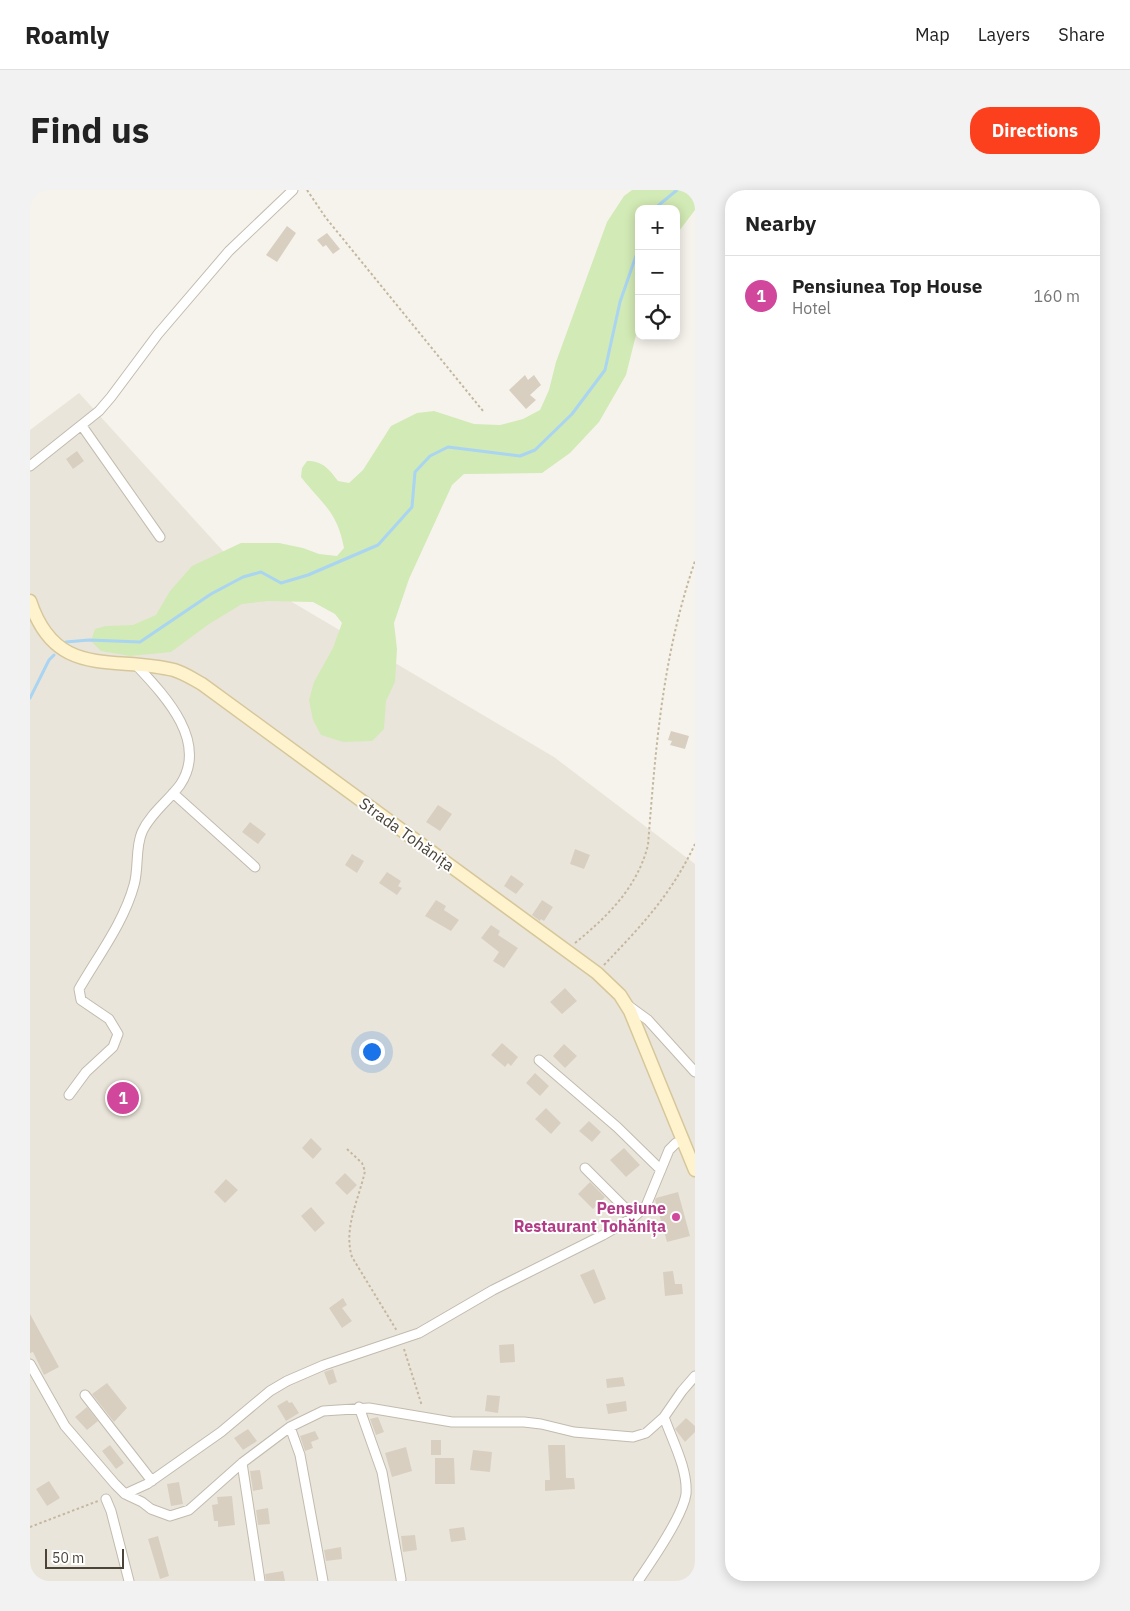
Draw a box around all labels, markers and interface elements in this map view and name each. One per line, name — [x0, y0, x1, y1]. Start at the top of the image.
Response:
text: Roamly — [25, 19, 109, 51]
text: Map — [915, 23, 950, 46]
text: Layers — [978, 23, 1030, 46]
text: Share — [1058, 23, 1105, 46]
text: Find us — [30, 107, 149, 153]
button: Directions — [970, 107, 1100, 154]
map controls — [635, 205, 680, 340]
button: + — [635, 205, 680, 250]
text: Nearby — [745, 209, 816, 237]
button: − — [635, 250, 680, 295]
text: Pensiunea Top House — [792, 274, 982, 298]
text: 1 — [756, 286, 766, 306]
text: 160 m — [1033, 286, 1080, 306]
button: locate — [635, 295, 680, 340]
text: Hotel — [792, 298, 831, 318]
street label: Strada Tohănița — [355, 793, 459, 876]
your location — [359, 1039, 385, 1065]
pin: 1 — [107, 1079, 139, 1117]
place label: Pensiune Restaurant Tohănița — [514, 1198, 666, 1237]
marker: Pensiune Restaurant Tohănița — [670, 1211, 682, 1223]
scale bar — [45, 1546, 124, 1569]
text: 50 m — [52, 1549, 84, 1567]

